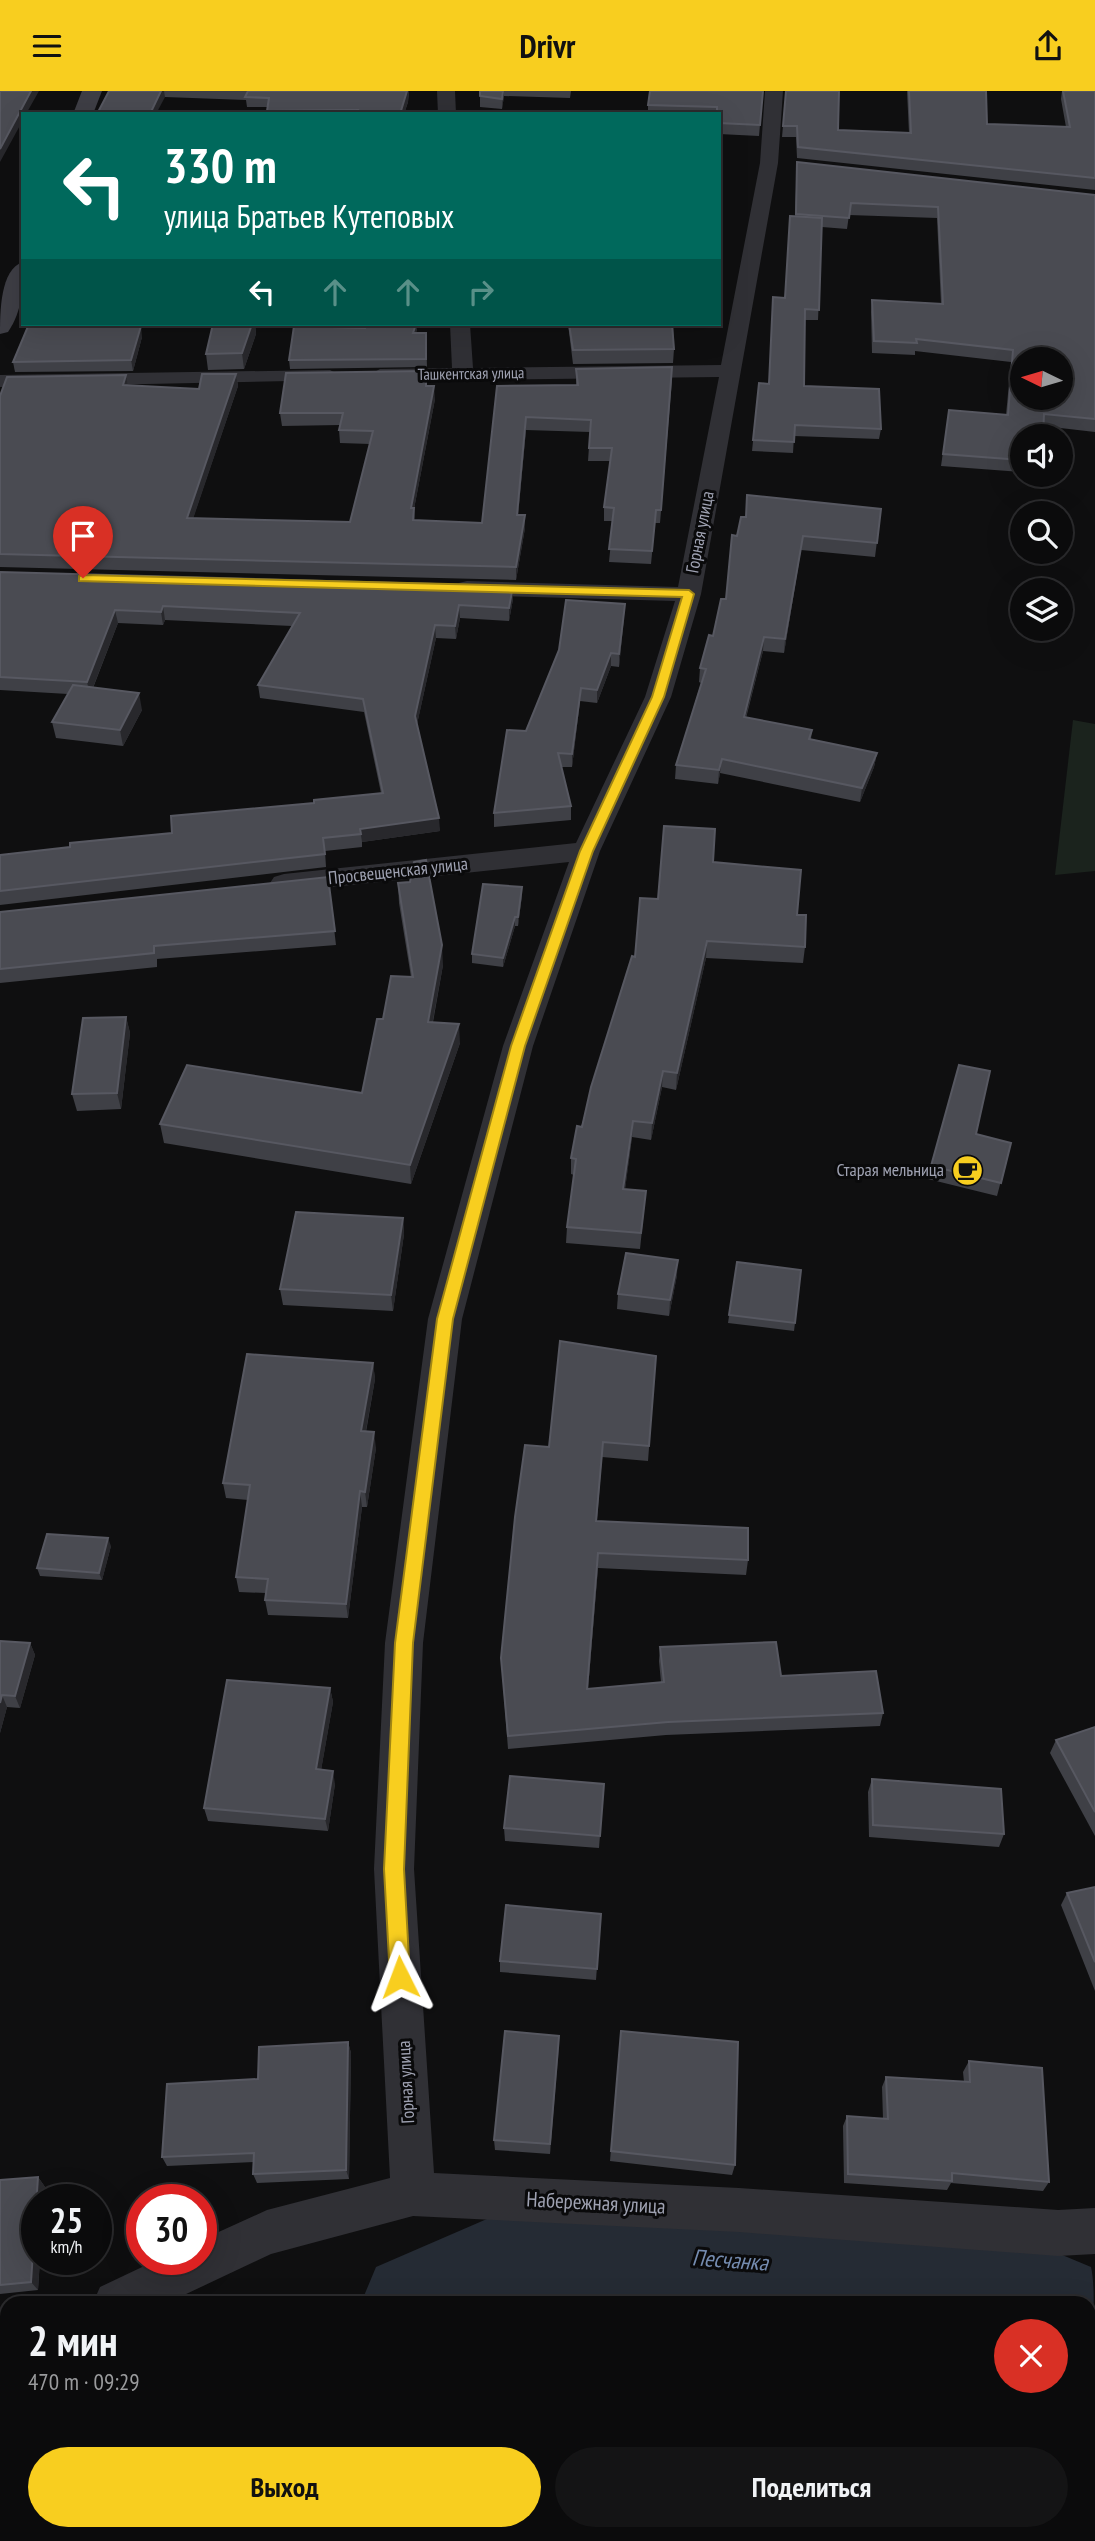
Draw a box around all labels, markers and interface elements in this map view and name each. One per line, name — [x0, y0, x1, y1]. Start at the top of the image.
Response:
text: Drivr — [520, 25, 575, 67]
icon: menu — [28, 27, 66, 65]
icon: share — [1029, 27, 1067, 65]
text: 330 m — [164, 133, 277, 197]
icon: left — [49, 140, 140, 231]
text: улица Братьев Кутеповых — [164, 195, 454, 237]
icon: left — [243, 273, 281, 311]
icon: ahead — [316, 273, 354, 311]
icon: ahead — [389, 273, 427, 311]
icon: right — [462, 273, 500, 311]
north arrow — [1010, 347, 1073, 409]
map controls — [1010, 347, 1073, 641]
street label: Ташкентская улица — [417, 362, 525, 384]
button: sound — [1010, 424, 1073, 487]
street label: Горная улица — [680, 489, 719, 575]
button: search — [1010, 501, 1073, 564]
pin — [53, 506, 113, 578]
icon: arrive — [64, 517, 102, 555]
button: layers — [1010, 578, 1073, 641]
street label: Просвещенская улица — [327, 852, 469, 889]
cafe icon: Старая мельница — [950, 1153, 984, 1187]
place label: Старая мельница — [836, 1158, 944, 1181]
position arrow — [363, 1940, 437, 2014]
street label: Горная улица — [392, 2040, 419, 2124]
speed limit sign: 30 — [126, 2184, 217, 2275]
street label: Набережная улица — [526, 2185, 666, 2220]
text: 25 — [50, 2197, 83, 2243]
text: km/h — [51, 2235, 82, 2258]
water label: Песчанка — [691, 2242, 771, 2277]
text: 2 мин — [28, 2313, 118, 2368]
button: close — [994, 2319, 1068, 2393]
text: 470 m · 09:29 — [28, 2367, 140, 2396]
button: Выход — [28, 2447, 541, 2527]
button: Поделиться — [555, 2447, 1068, 2527]

